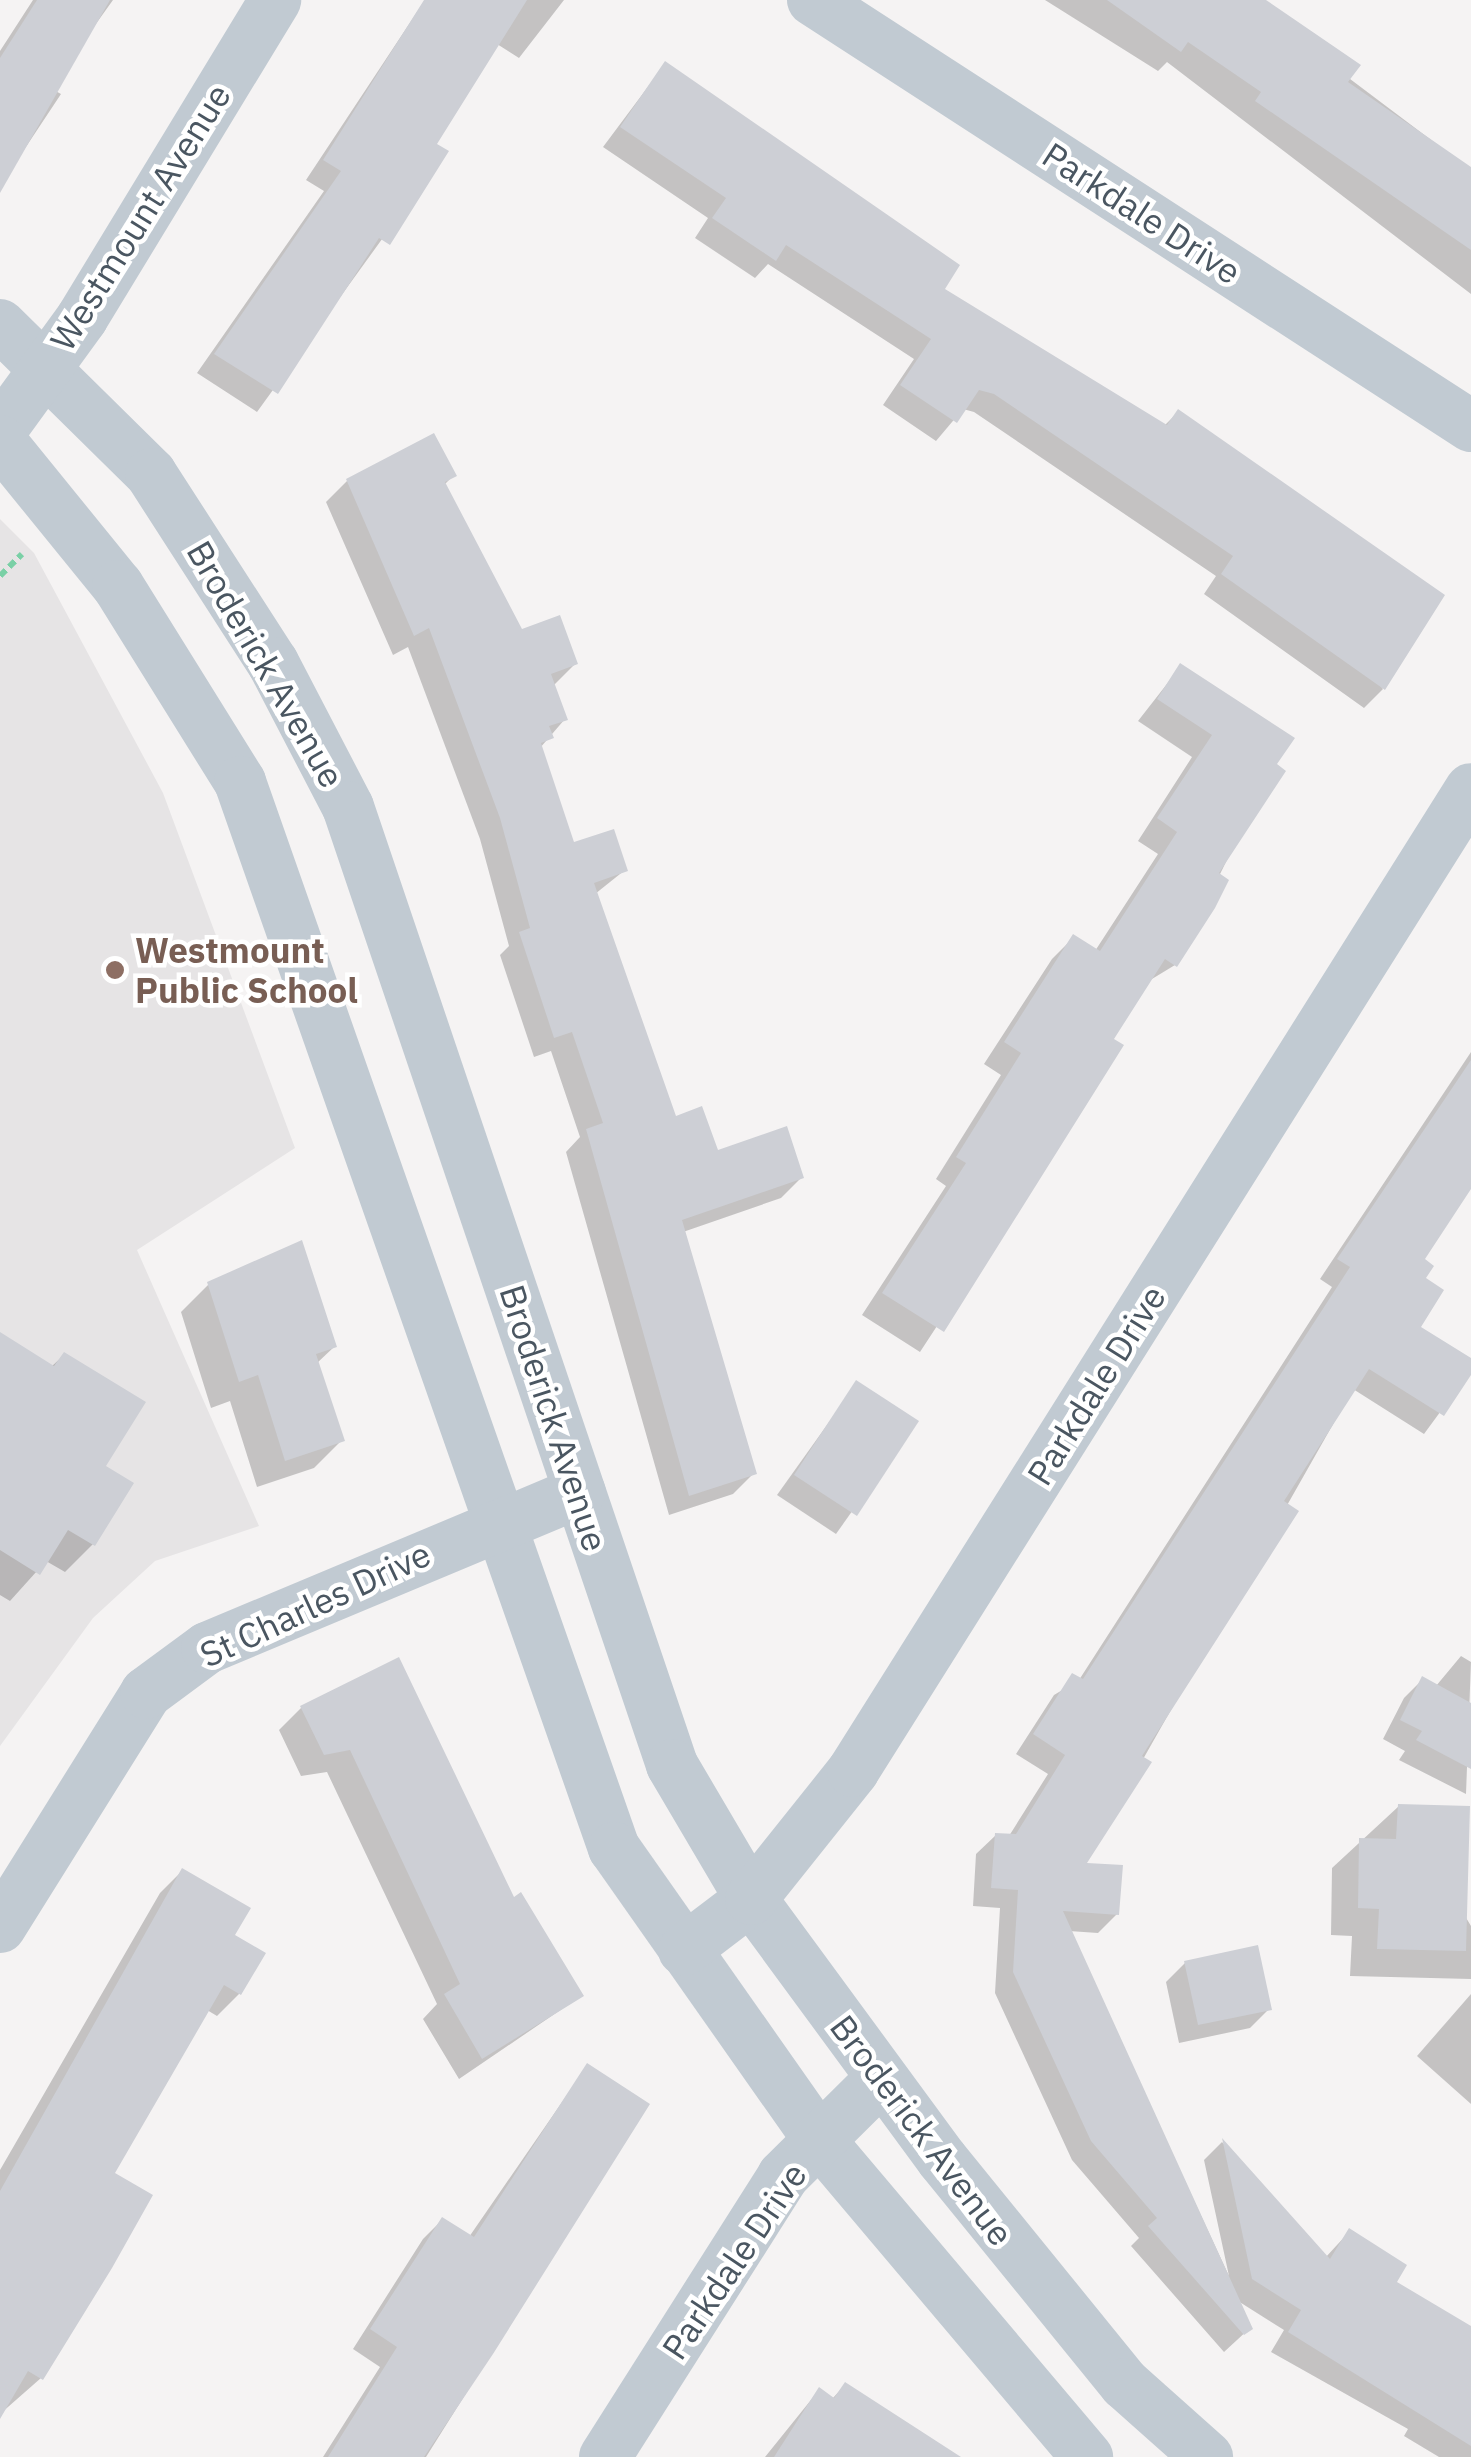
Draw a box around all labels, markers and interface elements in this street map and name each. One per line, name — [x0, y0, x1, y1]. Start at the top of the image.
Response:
street label: Westmount Avenue — [41, 76, 239, 358]
street label: Parkdale Drive — [1035, 133, 1249, 293]
street label: Broderick Avenue — [178, 533, 354, 795]
place label: Westmount Public School — [135, 929, 358, 1011]
marker: Westmount Public School — [104, 959, 126, 981]
street label: Parkdale Drive — [1018, 1277, 1174, 1493]
street label: Broderick Avenue — [491, 1280, 617, 1556]
street label: St Charles Drive — [193, 1532, 437, 1676]
street label: Broderick Avenue — [822, 2007, 1022, 2253]
street label: Parkdale Drive — [653, 2155, 815, 2367]

